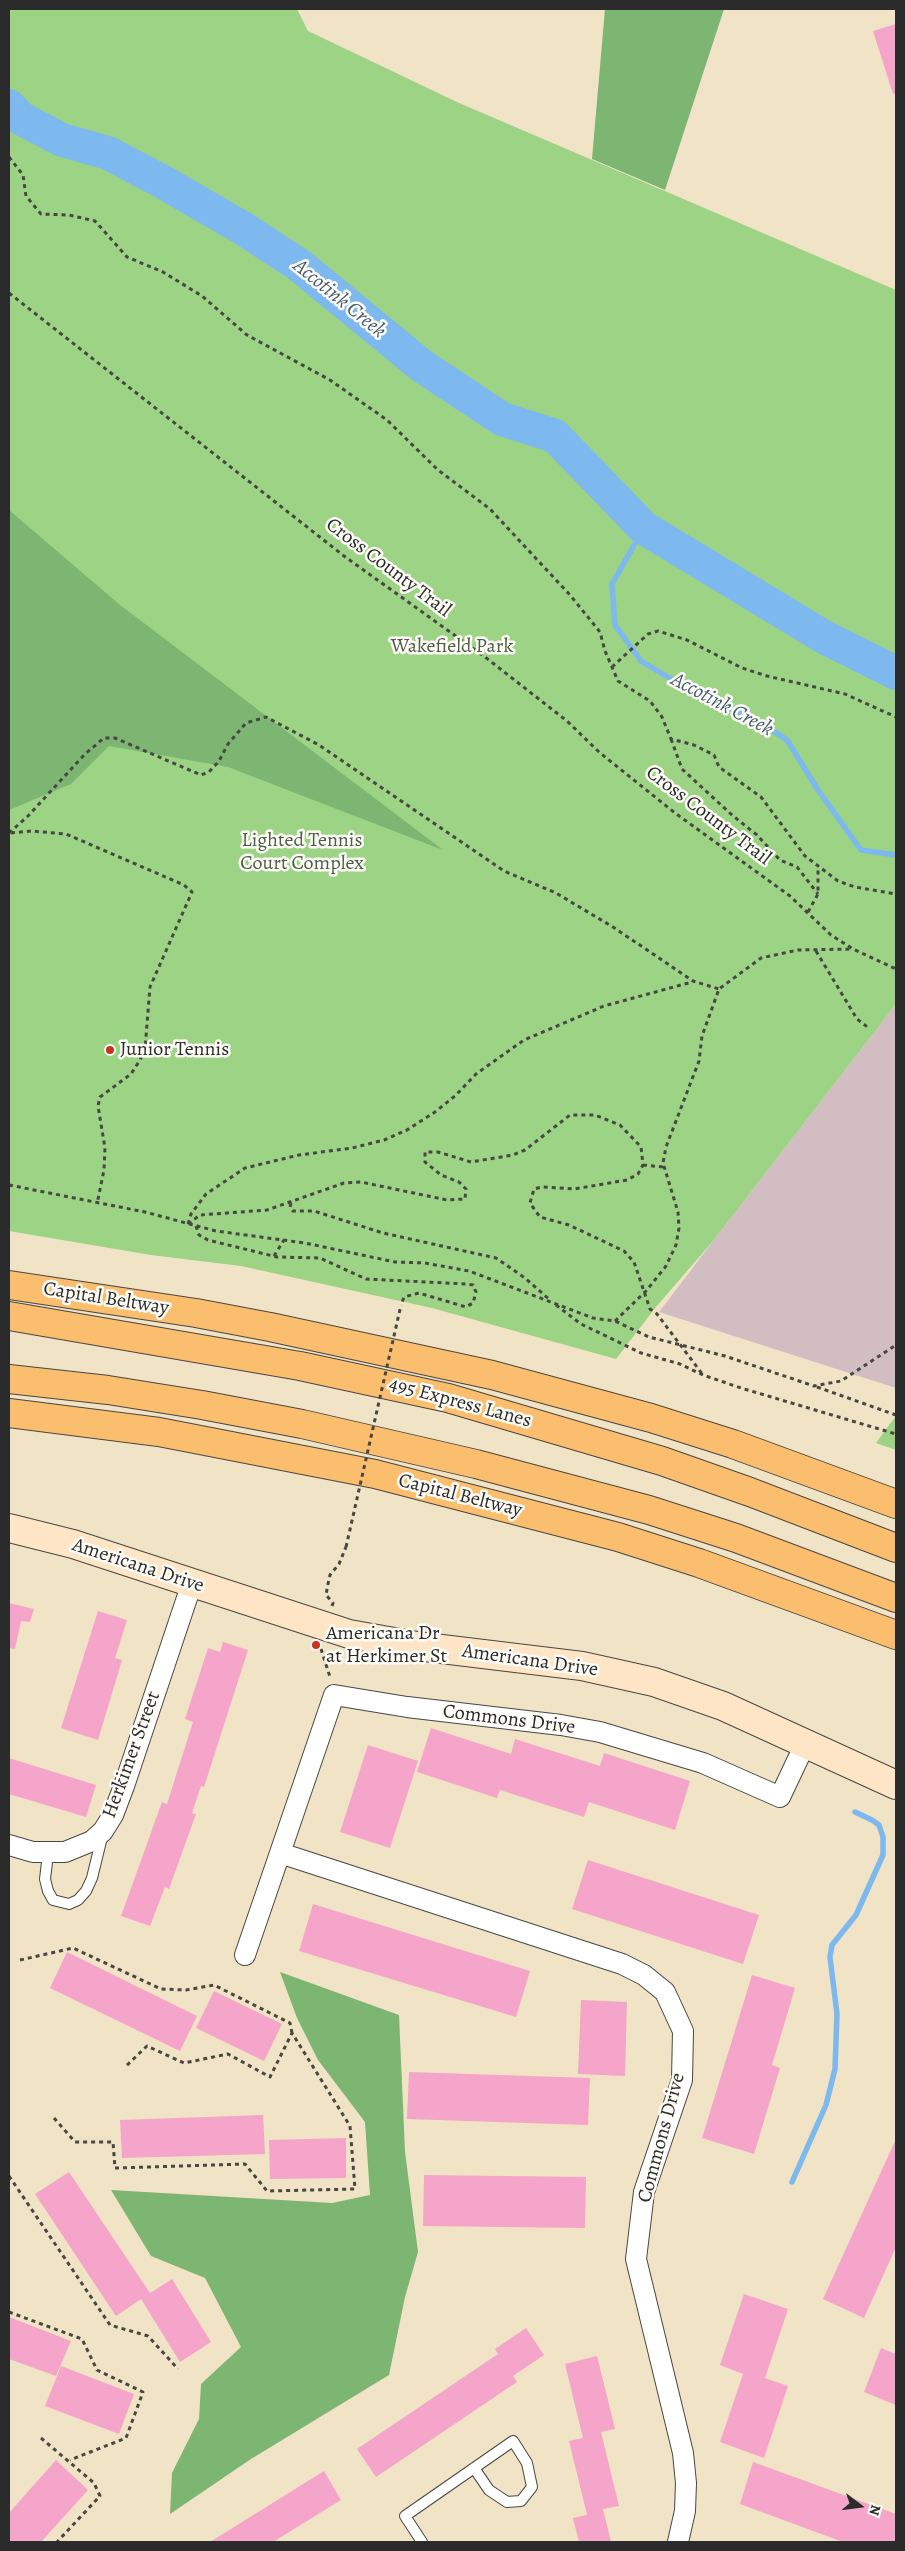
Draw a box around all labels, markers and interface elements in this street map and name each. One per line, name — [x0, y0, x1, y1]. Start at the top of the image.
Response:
water label: Accotink Creek — [287, 254, 391, 344]
street label: Cross County Trail — [321, 513, 455, 623]
park label: Wakefield Park — [391, 635, 513, 659]
water label: Accotink Creek — [667, 668, 777, 742]
street label: Cross County Trail — [641, 761, 775, 871]
park label: Lighted Tennis Court Complex — [240, 829, 364, 876]
place label: Junior Tennis — [120, 1038, 229, 1062]
marker: Junior Tennis — [104, 1044, 116, 1056]
street label: Capital Beltway — [42, 1277, 170, 1321]
street label: 495 Express Lanes — [386, 1372, 534, 1434]
street label: Capital Beltway — [396, 1469, 524, 1523]
street label: Americana Drive — [69, 1533, 207, 1599]
place label: Americana Dr at Herkimer St — [326, 1622, 447, 1669]
marker: Americana Dr at Herkimer St — [310, 1639, 322, 1651]
street label: Americana Drive — [461, 1640, 599, 1682]
street label: Herkimer Street — [98, 1688, 166, 1822]
street label: Commons Drive — [441, 1700, 577, 1740]
street label: Commons Drive — [633, 2071, 691, 2205]
north arrow — [835, 2481, 885, 2531]
text: N — [864, 2503, 885, 2517]

